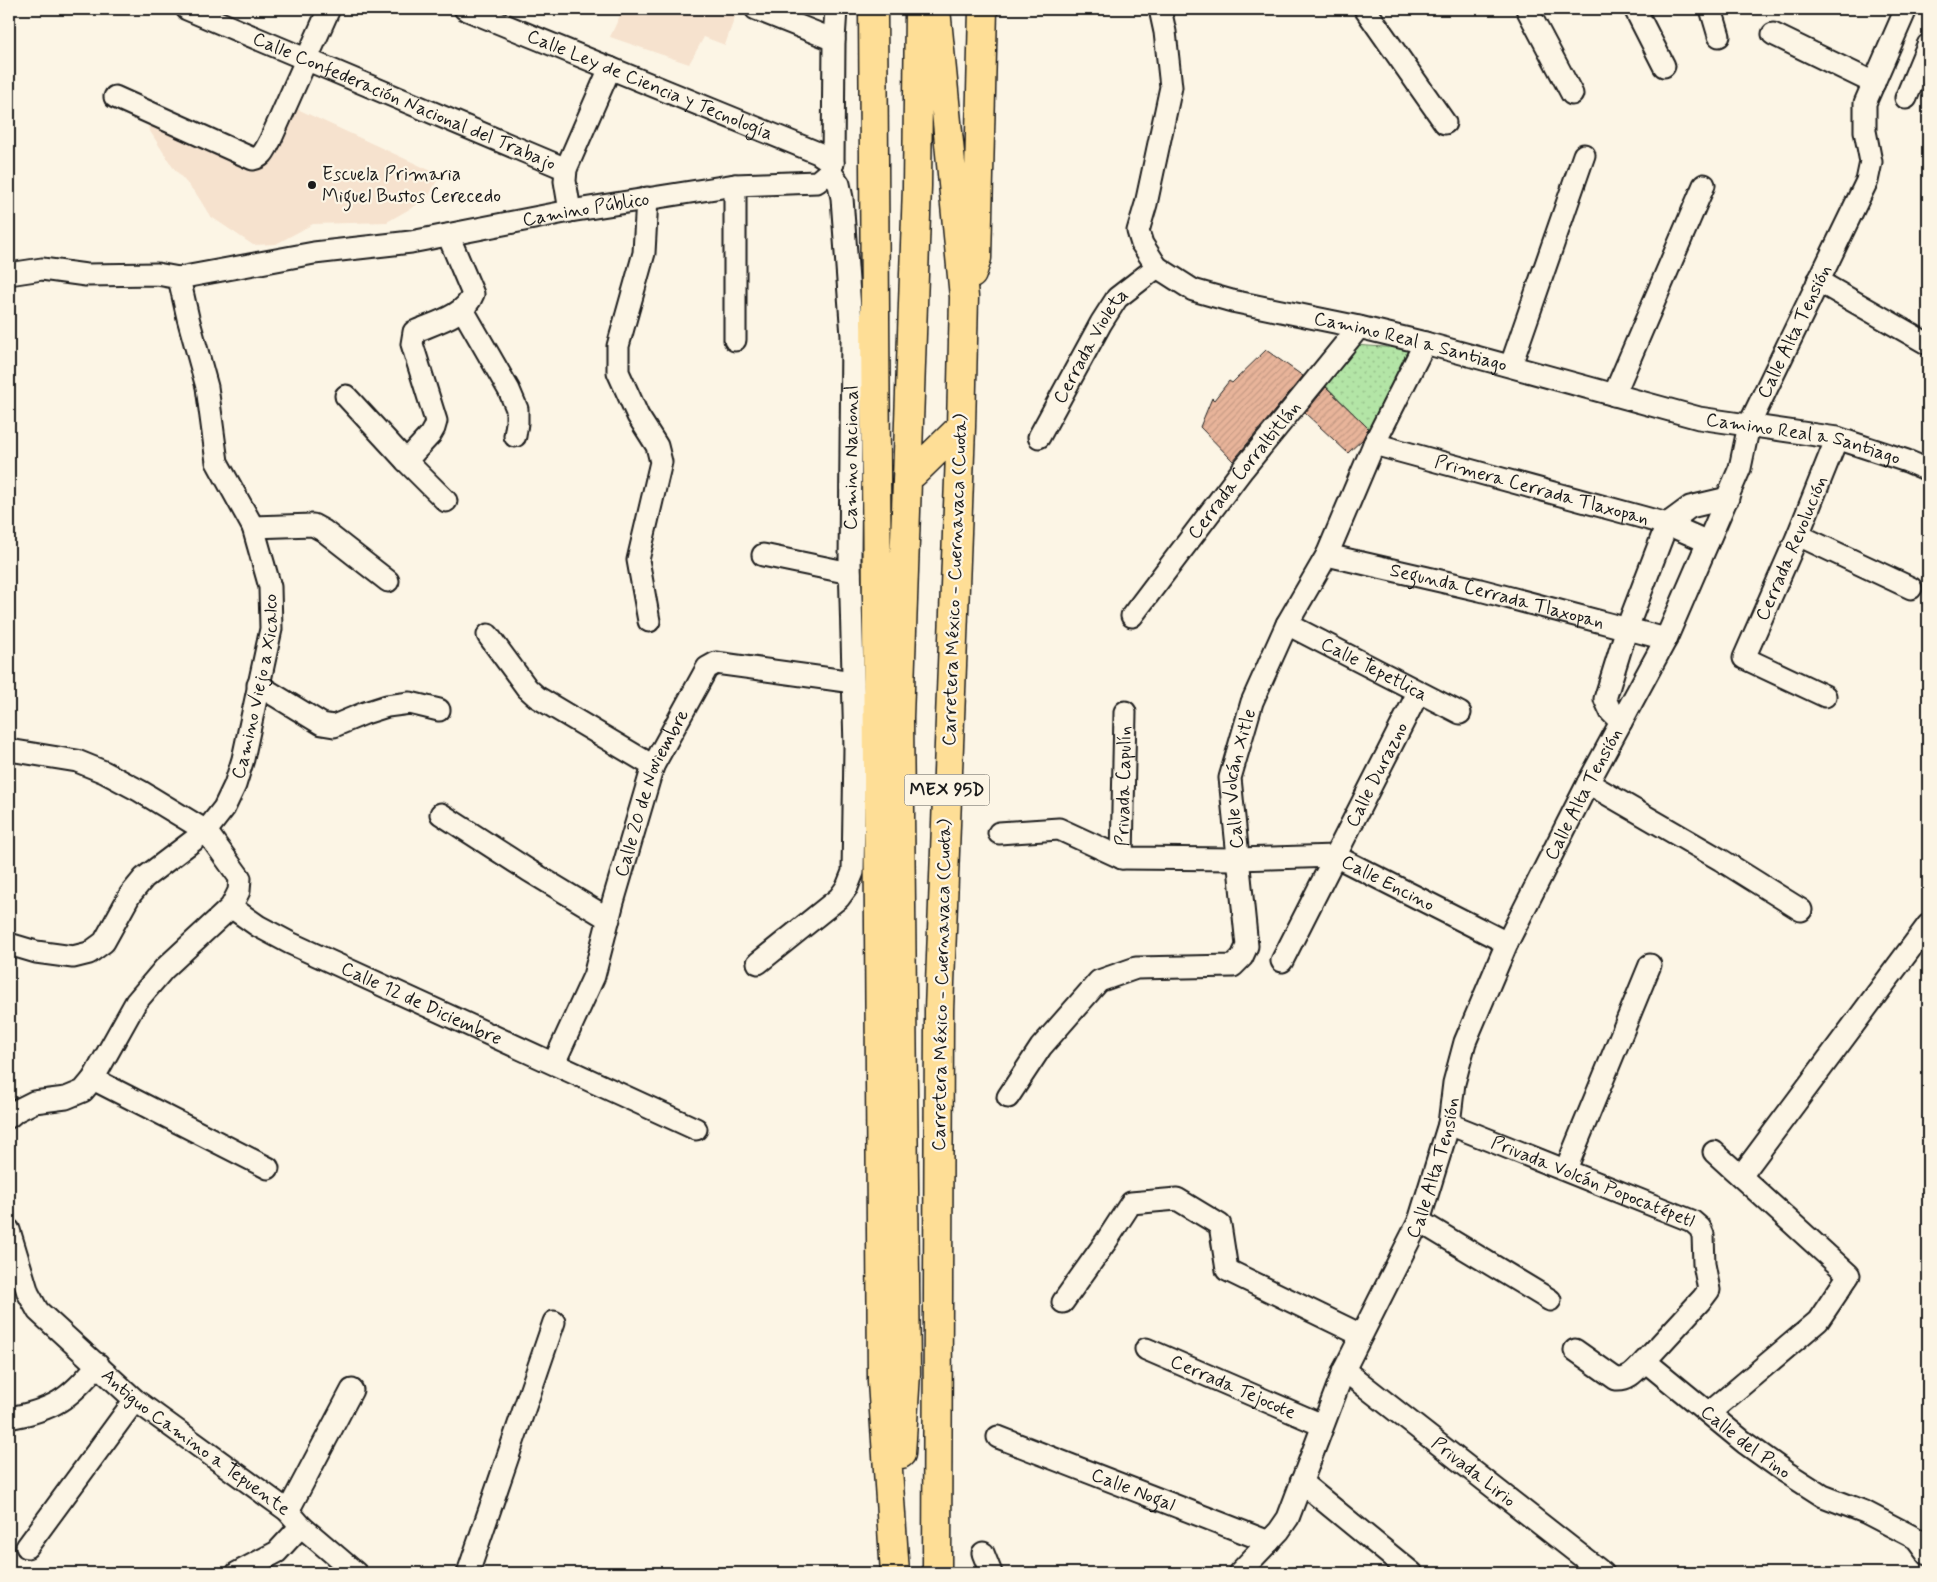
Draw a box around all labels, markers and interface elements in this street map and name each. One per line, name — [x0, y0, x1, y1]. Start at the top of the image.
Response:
street label: Calle Ley de Ciencia y Tecnología — [523, 23, 777, 146]
street label: Calle Confederación Nacional del Trabajo — [249, 26, 560, 176]
place label: Escuela Primaria Miguel Bustos Cerecedo — [322, 162, 501, 212]
marker: Escuela Primaria Miguel Bustos Cerecedo — [306, 179, 318, 191]
street label: Camino Público — [520, 186, 651, 233]
street label: Calle Alta Tensión — [1751, 260, 1837, 403]
street label: Cerrada Violeta — [1047, 282, 1133, 408]
street label: Camino Real a Santiago — [1312, 306, 1510, 377]
street label: Camino Nacional — [838, 385, 864, 530]
street label: Cerrada Corraltitlán — [1182, 395, 1306, 544]
street label: Camino Real a Santiago — [1704, 407, 1904, 471]
street label: Carretera México - Cuernavaca (Cuota) — [937, 413, 973, 747]
street label: Primera Cerrada Tlaxopan — [1432, 449, 1652, 531]
street label: Cerrada Revolución — [1749, 472, 1833, 625]
street label: Segunda Cerrada Tlaxopan — [1387, 557, 1607, 635]
street label: Camino Viejo a Xicalco — [225, 593, 284, 782]
street label: Calle Tepetlica — [1316, 631, 1432, 707]
street label: Calle 20 de Noviembre — [609, 705, 695, 880]
street label: Calle Volcán Xitle — [1218, 706, 1262, 850]
street label: Calle Durazno — [1339, 718, 1414, 831]
street label: Calle Alta Tensión — [1538, 723, 1628, 865]
street label: Privada Capulín — [1110, 725, 1137, 847]
road number: MEX 95D — [904, 774, 990, 806]
street label: Carretera México - Cuernavaca (Cuota) — [927, 818, 957, 1151]
street label: Calle Encino — [1337, 849, 1439, 917]
street label: Calle 12 de Diciembre — [337, 956, 506, 1051]
street label: Calle Alta Tensión — [1400, 1096, 1465, 1243]
street label: Privada Volcán Popocatépetl — [1488, 1130, 1699, 1233]
street label: Cerrada Tejocote — [1166, 1349, 1300, 1425]
street label: Antiguo Camino a Tepuente — [96, 1363, 295, 1521]
street label: Calle del Pino — [1695, 1399, 1796, 1485]
street label: Privada Lirio — [1426, 1431, 1521, 1513]
street label: Calle Nogal — [1088, 1462, 1179, 1517]

